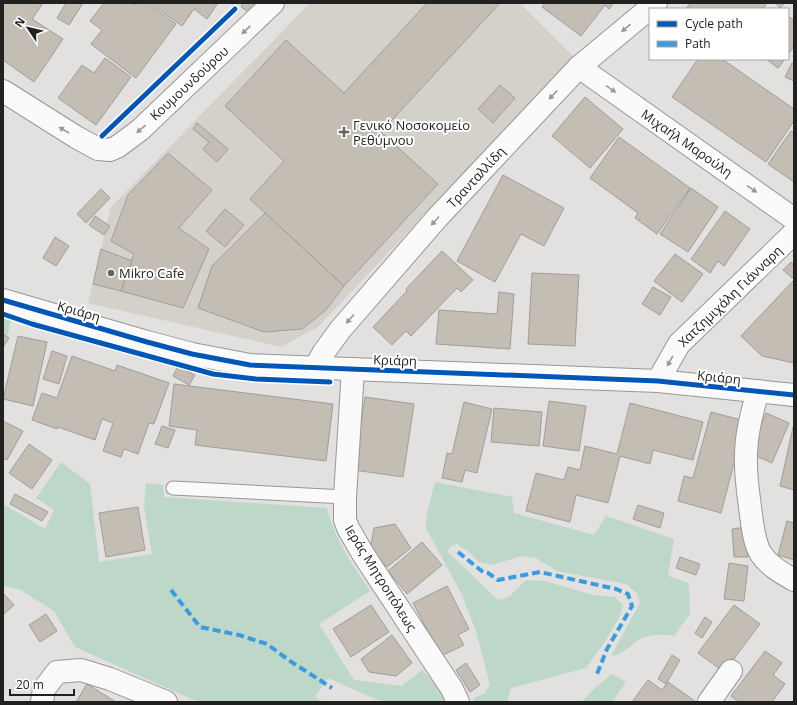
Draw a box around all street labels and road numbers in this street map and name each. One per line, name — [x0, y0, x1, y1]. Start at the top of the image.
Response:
street label: Κουμουνδούρου — [146, 42, 232, 124]
street label: Μιχαήλ Μαρούλη — [638, 105, 736, 181]
street label: Τρανταλλίδη — [443, 142, 509, 212]
street label: Χατζημιχάλη Γιάνναρη — [674, 241, 786, 351]
street label: Κριάρη — [55, 296, 103, 326]
street label: Κριάρη — [373, 350, 417, 370]
street label: Κριάρη — [696, 366, 742, 388]
street label: Ιεράς Μητροπόλεως — [341, 521, 421, 635]

